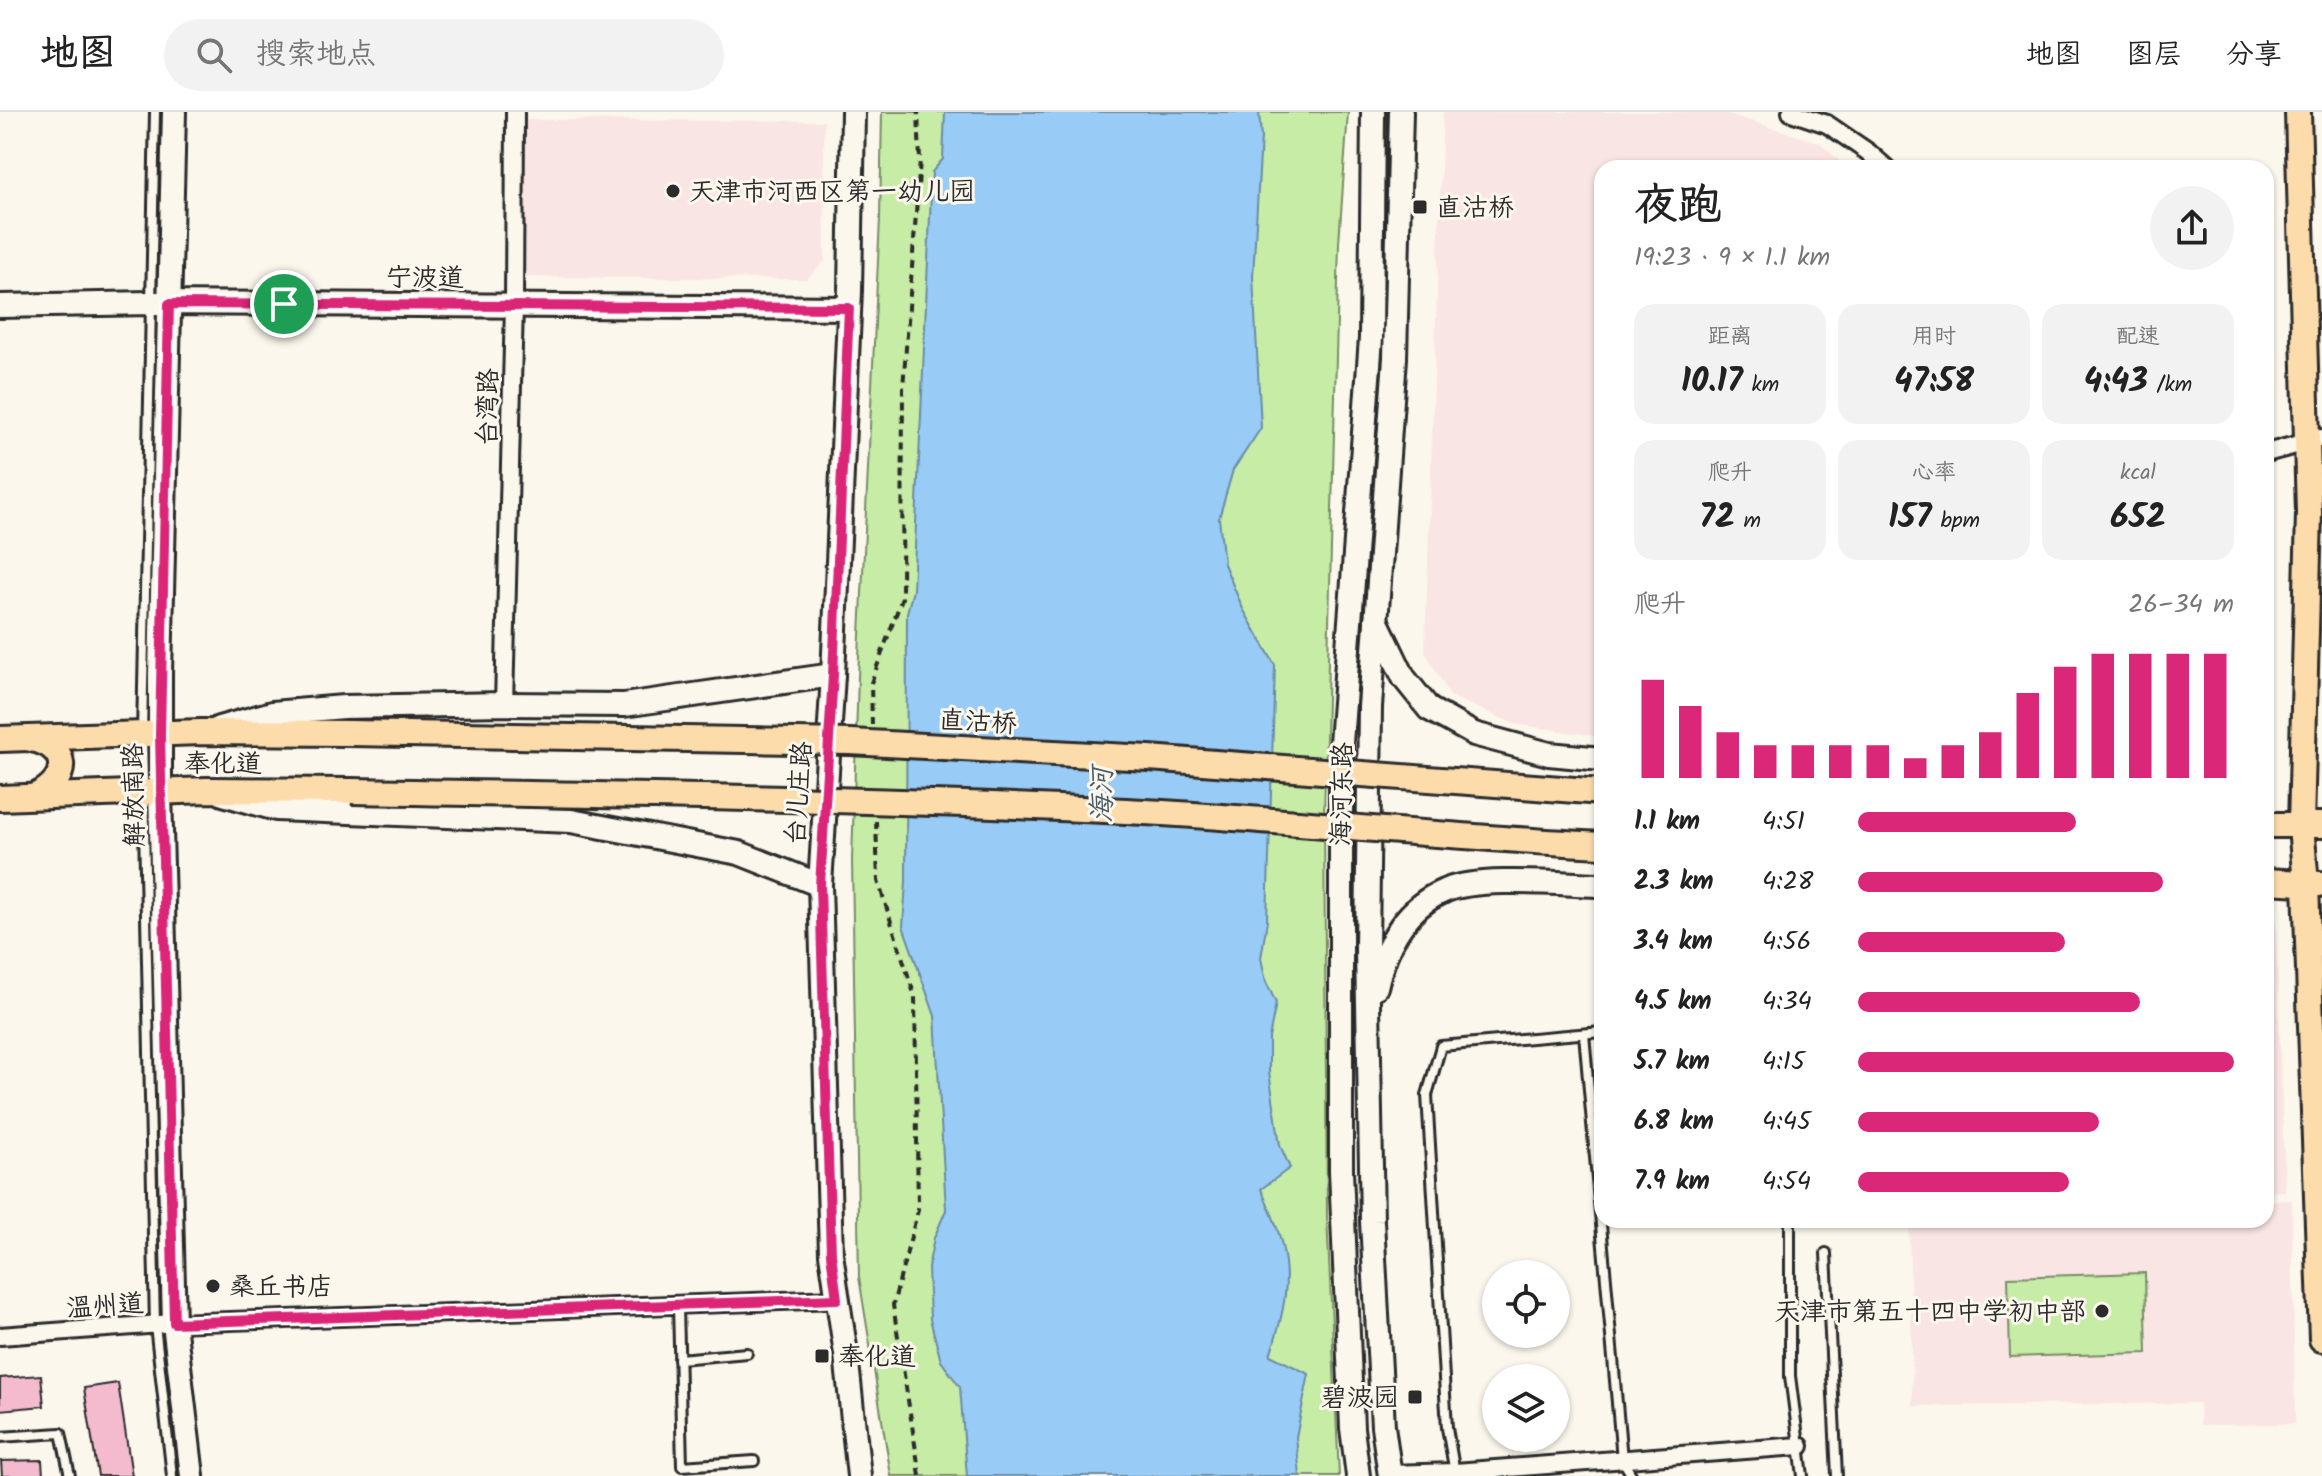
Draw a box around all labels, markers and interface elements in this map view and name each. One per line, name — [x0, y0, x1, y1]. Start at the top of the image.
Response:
search box — [164, 19, 724, 91]
text: 地图 — [40, 25, 116, 85]
text: 搜索地点 — [256, 31, 376, 79]
icon: search — [192, 33, 236, 77]
text: 地图 — [2026, 33, 2082, 78]
text: 图层 — [2126, 33, 2182, 78]
text: 分享 — [2226, 33, 2282, 78]
place label: 天津市河西区第一幼儿园 — [689, 172, 975, 214]
text: 夜跑 — [1634, 172, 1722, 242]
marker: 天津市河西区第一幼儿园 — [664, 182, 682, 200]
button: share — [2150, 186, 2234, 270]
place label: 直沽桥 — [1436, 188, 1514, 230]
marker: 直沽桥 — [1411, 198, 1429, 216]
text: 19:23 · 9 × 1.1 km — [1634, 237, 1830, 279]
street label: 宁波道 — [386, 258, 464, 300]
pin — [250, 270, 318, 338]
icon: arrive — [262, 282, 306, 326]
text: 距离 — [1708, 320, 1752, 355]
text: 用时 — [1912, 320, 1956, 355]
text: 配速 — [2116, 320, 2160, 355]
text: 10.17 — [1681, 355, 1743, 409]
text: 47:58 — [1894, 355, 1974, 409]
text: 4:43 — [2084, 355, 2148, 409]
street label: 台湾路 — [467, 368, 511, 446]
text: km — [1743, 368, 1779, 403]
text: /km — [2148, 368, 2192, 403]
text: 爬升 — [1708, 456, 1752, 491]
text: 心率 — [1912, 456, 1956, 491]
text: kcal — [2120, 456, 2156, 491]
text: 72 — [1699, 491, 1735, 545]
text: 157 — [1888, 491, 1932, 545]
text: 652 — [2110, 491, 2166, 545]
text: m — [1735, 504, 1761, 539]
text: bpm — [1932, 504, 1980, 539]
text: 爬升 — [1634, 584, 1686, 626]
text: 26–34 m — [2128, 584, 2234, 626]
street label: 直沽桥 — [938, 700, 1018, 746]
street label: 台儿庄路 — [775, 740, 825, 846]
street label: 海河东路 — [1321, 742, 1365, 846]
street label: 解放南路 — [113, 743, 157, 847]
street label: 奉化道 — [184, 744, 262, 786]
water label: 海河 — [1081, 763, 1126, 823]
text: 1.1 km — [1634, 801, 1700, 843]
text: 4:51 — [1762, 801, 1805, 843]
text: 2.3 km — [1634, 861, 1714, 903]
text: 4:28 — [1762, 861, 1813, 903]
text: 3.4 km — [1634, 921, 1713, 963]
text: 4:56 — [1762, 921, 1811, 963]
text: 4.5 km — [1634, 981, 1712, 1023]
text: 4:34 — [1762, 981, 1812, 1023]
text: 5.7 km — [1634, 1041, 1710, 1083]
text: 4:15 — [1762, 1041, 1805, 1083]
text: 6.8 km — [1634, 1101, 1714, 1143]
text: 4:45 — [1762, 1101, 1811, 1143]
text: 7.9 km — [1634, 1161, 1710, 1203]
text: 4:54 — [1762, 1161, 1811, 1203]
map controls — [1482, 1260, 1570, 1452]
button: locate — [1482, 1260, 1570, 1348]
place label: 桑丘书店 — [229, 1267, 333, 1309]
marker: 桑丘书店 — [204, 1277, 222, 1295]
street label: 温州道 — [65, 1283, 146, 1331]
place label: 天津市第五十四中学初中部 — [1774, 1292, 2086, 1334]
marker: 天津市第五十四中学初中部 — [2093, 1302, 2111, 1320]
place label: 奉化道 — [838, 1337, 916, 1379]
marker: 奉化道 — [813, 1347, 831, 1365]
button: layers — [1482, 1364, 1570, 1452]
place label: 碧波园 — [1321, 1378, 1399, 1420]
marker: 碧波园 — [1406, 1388, 1424, 1406]

